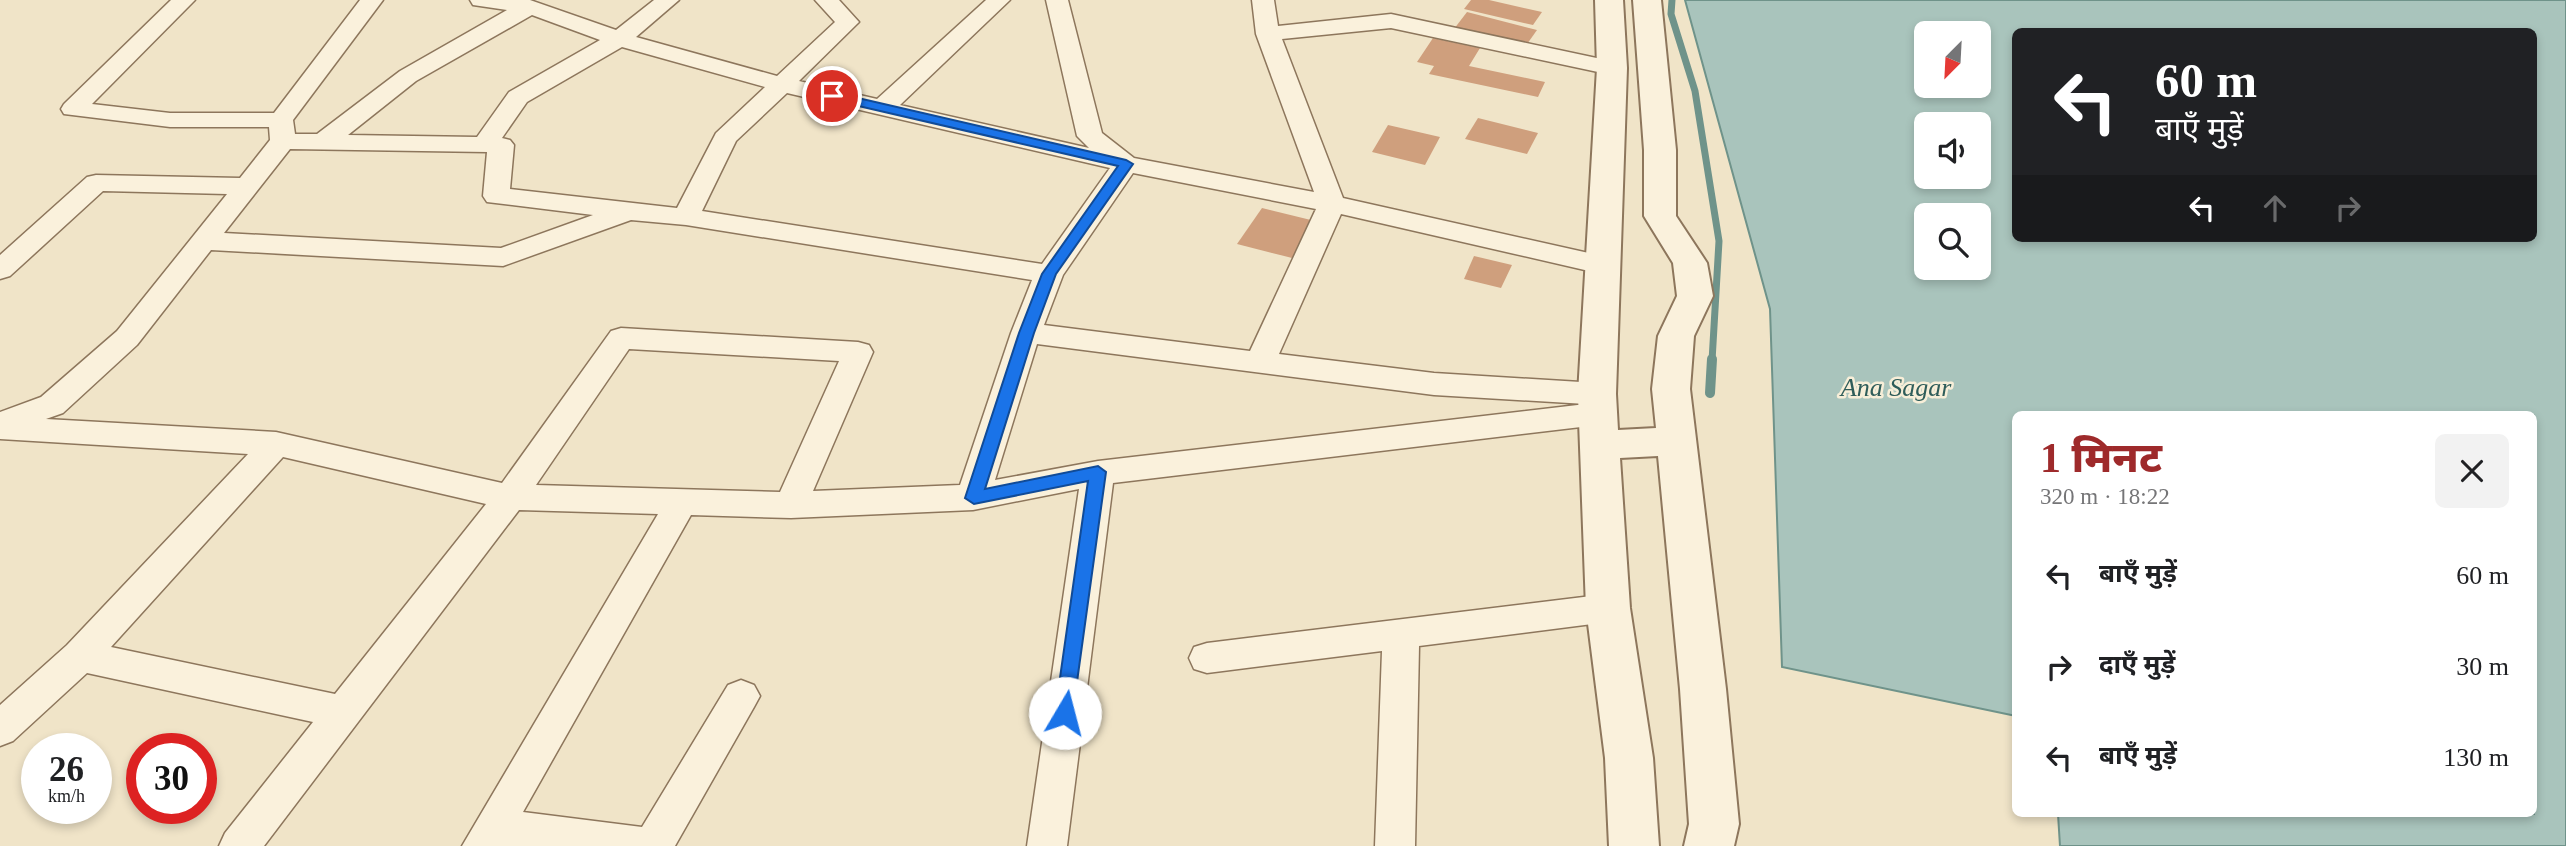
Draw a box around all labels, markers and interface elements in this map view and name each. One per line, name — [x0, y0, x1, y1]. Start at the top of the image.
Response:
north arrow — [1914, 21, 1992, 98]
map controls — [1914, 21, 1991, 280]
text: 60 m — [2155, 53, 2257, 108]
icon: left — [2040, 56, 2131, 147]
pin — [802, 66, 862, 126]
icon: arrive — [813, 77, 851, 115]
text: बाएँ मुड़ें — [2155, 111, 2244, 147]
button: sound — [1914, 112, 1991, 189]
icon: left — [2183, 189, 2221, 227]
icon: ahead — [2256, 189, 2294, 227]
icon: right — [2329, 189, 2367, 227]
button: search — [1914, 203, 1991, 280]
water label: Ana Sagar — [1839, 373, 1952, 402]
button: close — [2435, 434, 2509, 508]
text: 1 मिनट — [2040, 435, 2162, 481]
text: 320 m · 18:22 — [2040, 484, 2170, 509]
icon: left — [2040, 557, 2078, 595]
text: बाएँ मुड़ें — [2099, 559, 2177, 588]
text: 60 m — [2456, 561, 2509, 590]
icon: right — [2040, 648, 2078, 686]
text: दाएँ मुड़ें — [2099, 650, 2175, 679]
text: 30 m — [2456, 652, 2509, 681]
position arrow — [1028, 676, 1102, 750]
speed limit sign: 30 — [126, 733, 217, 824]
icon: left — [2040, 739, 2078, 777]
text: बाएँ मुड़ें — [2099, 741, 2177, 770]
text: 130 m — [2443, 743, 2509, 772]
text: 26 — [49, 750, 84, 789]
text: km/h — [48, 786, 85, 806]

